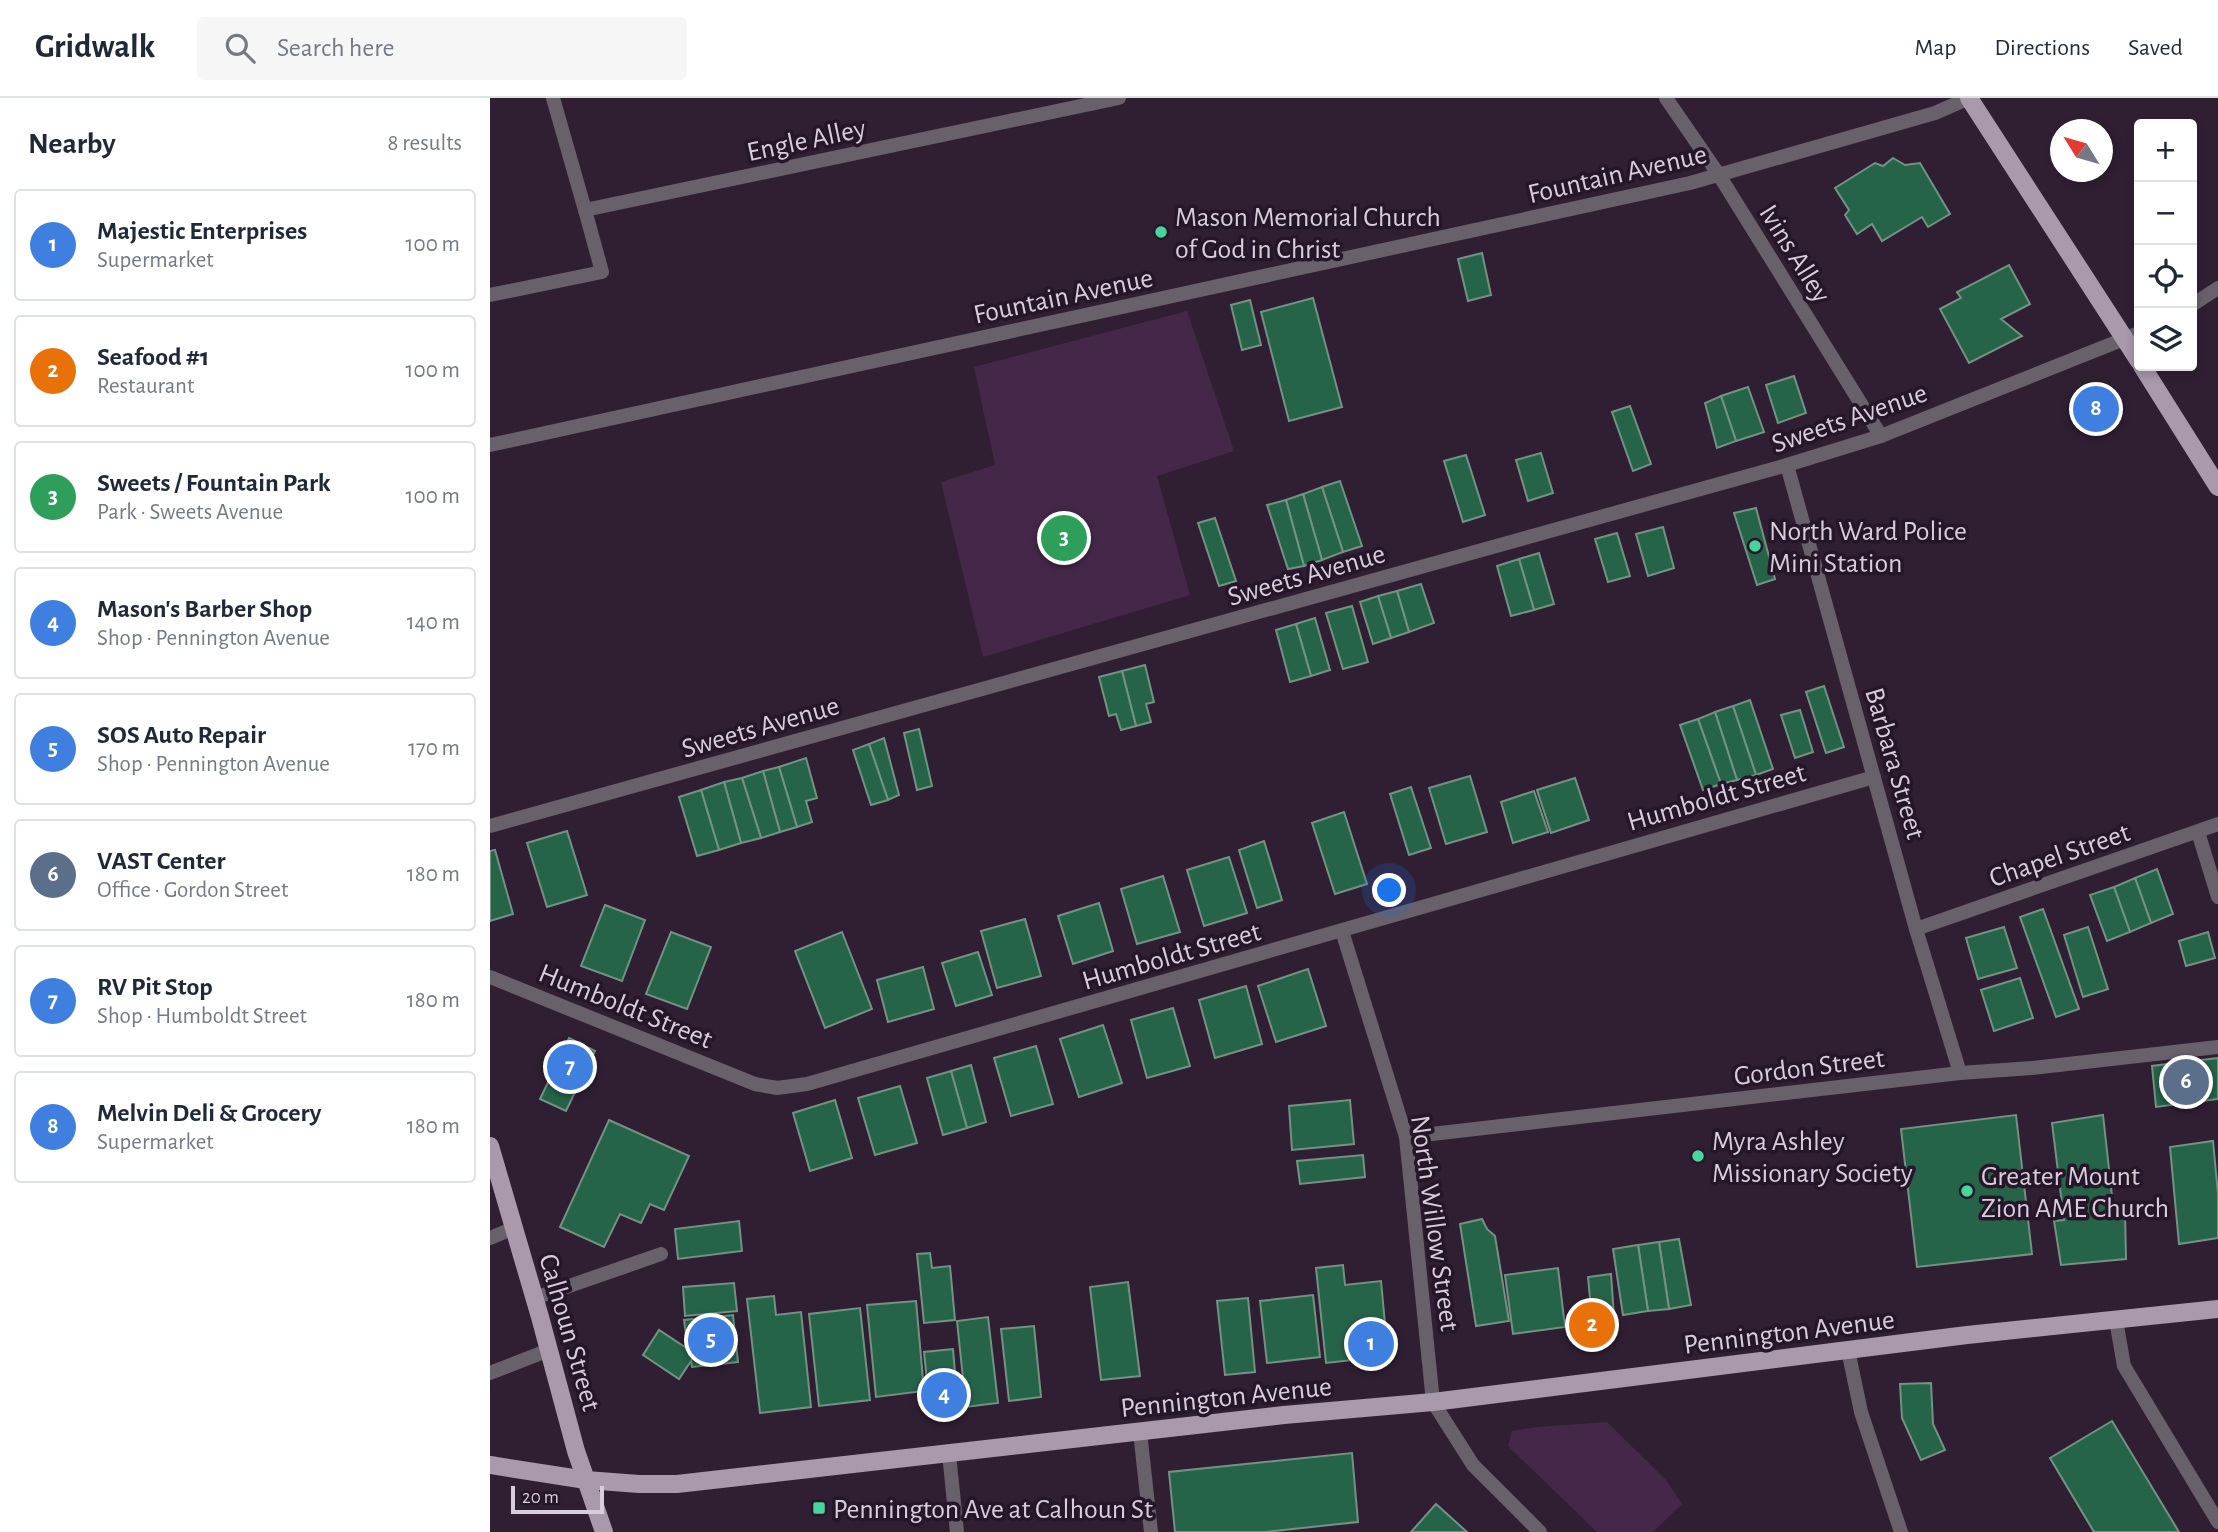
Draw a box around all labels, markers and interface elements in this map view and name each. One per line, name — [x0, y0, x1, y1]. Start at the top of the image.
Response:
search box — [197, 17, 687, 80]
icon: search — [221, 29, 259, 67]
text: Gridwalk — [35, 31, 155, 64]
text: Search here — [277, 35, 395, 61]
text: Map — [1914, 36, 1956, 60]
text: Directions — [1994, 36, 2090, 60]
text: Saved — [2128, 36, 2183, 60]
street label: Engle Alley — [745, 115, 868, 167]
north arrow — [2050, 119, 2113, 182]
map controls — [2134, 119, 2197, 371]
button: + — [2134, 119, 2197, 182]
text: Nearby — [28, 129, 116, 159]
text: 8 results — [388, 132, 462, 155]
street label: Fountain Avenue — [1525, 141, 1710, 209]
button: − — [2134, 182, 2197, 245]
street label: Ivins Alley — [1753, 200, 1835, 308]
place label: Mason Memorial Church of God in Christ — [1175, 204, 1441, 264]
text: Majestic Enterprises — [97, 218, 307, 244]
marker: Mason Memorial Church of God in Christ — [1153, 224, 1169, 240]
text: 1 — [49, 233, 57, 256]
text: 100 m — [406, 233, 460, 256]
button: locate — [2134, 245, 2197, 308]
text: Supermarket — [97, 249, 214, 272]
street label: Fountain Avenue — [971, 264, 1156, 330]
button: layers — [2134, 308, 2197, 371]
text: Seafood #1 — [97, 344, 209, 370]
text: 2 — [48, 359, 58, 382]
text: 100 m — [406, 359, 460, 382]
text: Restaurant — [97, 375, 194, 398]
street label: Sweets Avenue — [1768, 379, 1931, 459]
pin: 8 — [2073, 383, 2119, 435]
text: Sweets / Fountain Park — [97, 470, 331, 496]
text: 3 — [48, 485, 58, 508]
text: 100 m — [406, 485, 460, 508]
text: Park · Sweets Avenue — [97, 501, 283, 524]
pin: 3 — [1041, 512, 1087, 564]
place label: North Ward Police Mini Station — [1769, 518, 1967, 578]
marker: North Ward Police Mini Station — [1747, 538, 1763, 554]
street label: Sweets Avenue — [1225, 540, 1389, 612]
text: Mason's Barber Shop — [97, 596, 312, 622]
text: 4 — [47, 611, 59, 634]
text: 140 m — [407, 611, 460, 634]
text: Shop · Pennington Avenue — [97, 627, 330, 650]
street label: Barbara Street — [1859, 685, 1929, 842]
street label: Sweets Avenue — [679, 692, 843, 764]
text: SOS Auto Repair — [97, 722, 266, 748]
text: 5 — [48, 737, 58, 760]
text: 170 m — [408, 737, 460, 760]
text: Shop · Pennington Avenue — [97, 753, 330, 776]
street label: Humboldt Street — [1624, 759, 1809, 837]
street label: Chapel Street — [1986, 819, 2134, 893]
text: VAST Center — [97, 848, 226, 874]
text: 6 — [47, 863, 59, 886]
text: 180 m — [407, 863, 460, 886]
your location — [1372, 873, 1406, 907]
text: Office · Gordon Street — [97, 879, 288, 902]
street label: Humboldt Street — [1079, 918, 1264, 996]
street label: Humboldt Street — [535, 959, 716, 1054]
text: RV Pit Stop — [97, 974, 213, 1000]
text: 7 — [48, 989, 58, 1012]
text: 180 m — [407, 989, 460, 1012]
text: Shop · Humboldt Street — [97, 1005, 307, 1028]
pin: 7 — [547, 1041, 593, 1093]
street label: Gordon Street — [1732, 1045, 1886, 1091]
pin: 6 — [2163, 1056, 2209, 1108]
text: Melvin Deli & Grocery — [97, 1100, 321, 1126]
street label: North Willow Street — [1405, 1114, 1463, 1333]
text: 8 — [47, 1115, 59, 1138]
text: 180 m — [407, 1115, 460, 1138]
place label: Myra Ashley Missionary Society — [1712, 1128, 1913, 1188]
text: Supermarket — [97, 1131, 214, 1154]
marker: Myra Ashley Missionary Society — [1690, 1148, 1706, 1164]
place label: Greater Mount Zion AME Church — [1981, 1163, 2169, 1223]
marker: Greater Mount Zion AME Church — [1959, 1183, 1975, 1199]
street label: Calhoun Street — [533, 1251, 605, 1414]
pin: 2 — [1569, 1299, 1615, 1351]
street label: Pennington Avenue — [1682, 1306, 1896, 1360]
pin: 5 — [688, 1314, 734, 1366]
pin: 1 — [1348, 1318, 1394, 1370]
pin: 4 — [921, 1369, 967, 1421]
street label: Pennington Avenue — [1119, 1373, 1333, 1423]
scale bar — [511, 1483, 604, 1515]
text: 20 m — [522, 1488, 559, 1507]
place label: Pennington Ave at Calhoun St — [833, 1496, 1153, 1524]
marker: Pennington Ave at Calhoun St — [811, 1500, 827, 1516]

